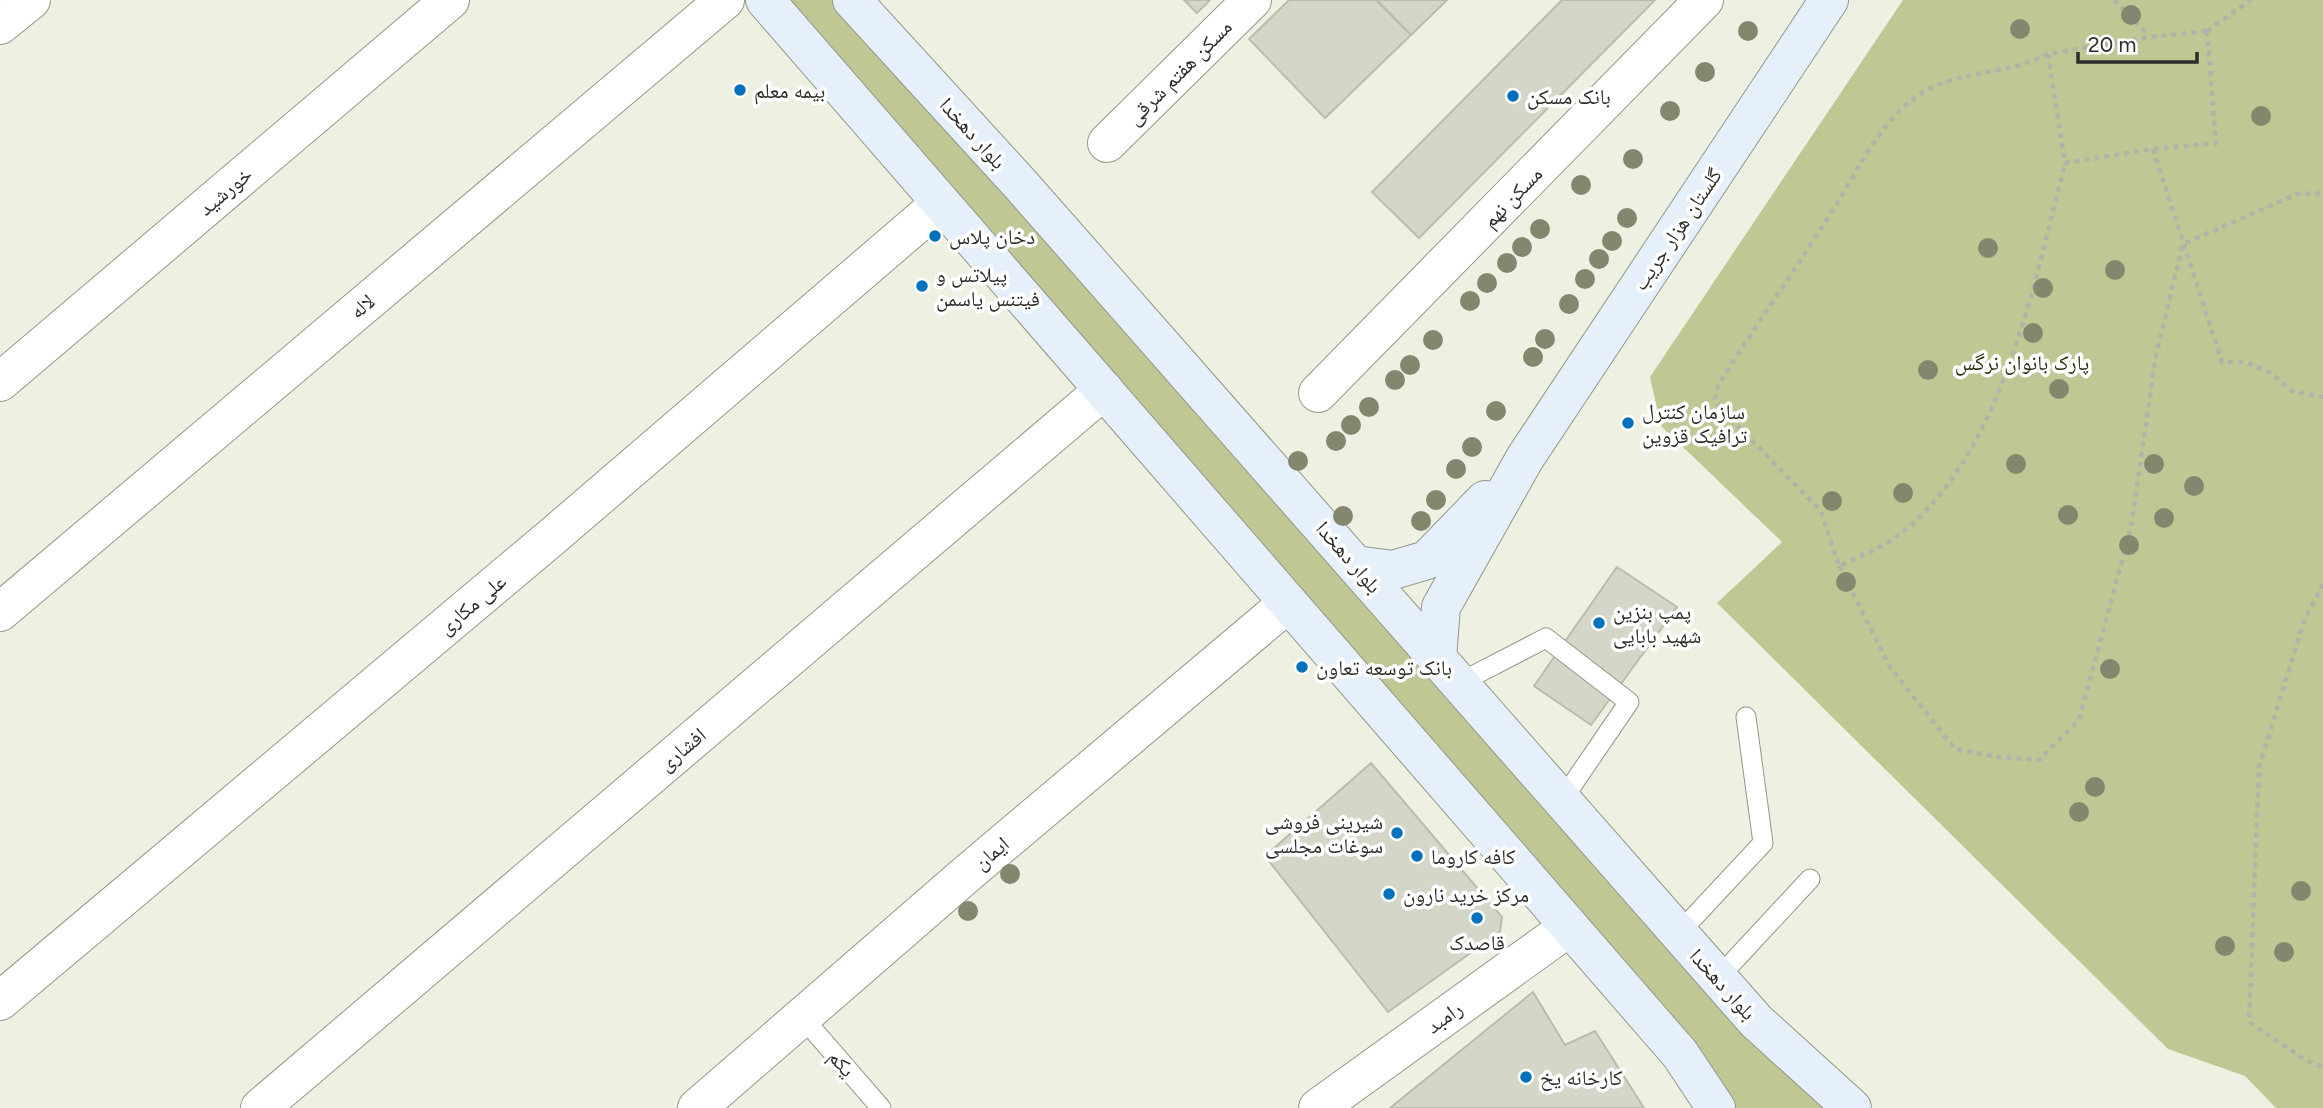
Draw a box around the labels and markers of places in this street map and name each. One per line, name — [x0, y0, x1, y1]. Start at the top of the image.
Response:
place label: بیمه معلم — [754, 78, 825, 105]
marker: بیمه معلم — [732, 82, 748, 98]
place label: بانک مسکن — [1527, 84, 1611, 110]
marker: بانک مسکن — [1505, 88, 1521, 104]
place label: دخان پلاس — [949, 224, 1035, 250]
marker: دخان پلاس — [927, 228, 943, 244]
place label: پیلاتس و فیتنس یاسمن — [936, 262, 1040, 312]
marker: پیلاتس و فیتنس یاسمن — [914, 278, 930, 294]
place label: سازمان کنترل ترافیک قزوین — [1642, 399, 1747, 449]
marker: سازمان کنترل ترافیک قزوین — [1620, 415, 1636, 431]
place label: پمپ بنزین شهید بابایی — [1613, 599, 1701, 649]
marker: پمپ بنزین شهید بابایی — [1591, 615, 1607, 631]
place label: بانک توسعه تعاون — [1316, 655, 1452, 680]
marker: بانک توسعه تعاون — [1294, 659, 1310, 675]
place label: شیرینی فروشی سوغات مجلسی — [1265, 809, 1383, 859]
marker: شیرینی فروشی سوغات مجلسی — [1389, 825, 1405, 841]
place label: کافه کاروما — [1431, 844, 1516, 869]
marker: کافه کاروما — [1409, 848, 1425, 864]
place label: مرکز خرید نارون — [1403, 882, 1529, 907]
marker: مرکز خرید نارون — [1381, 886, 1397, 902]
marker: قاصدک — [1469, 910, 1485, 926]
place label: قاصدک — [1449, 930, 1505, 955]
place label: کارخانه یخ — [1540, 1065, 1623, 1091]
marker: کارخانه یخ — [1518, 1069, 1534, 1085]

